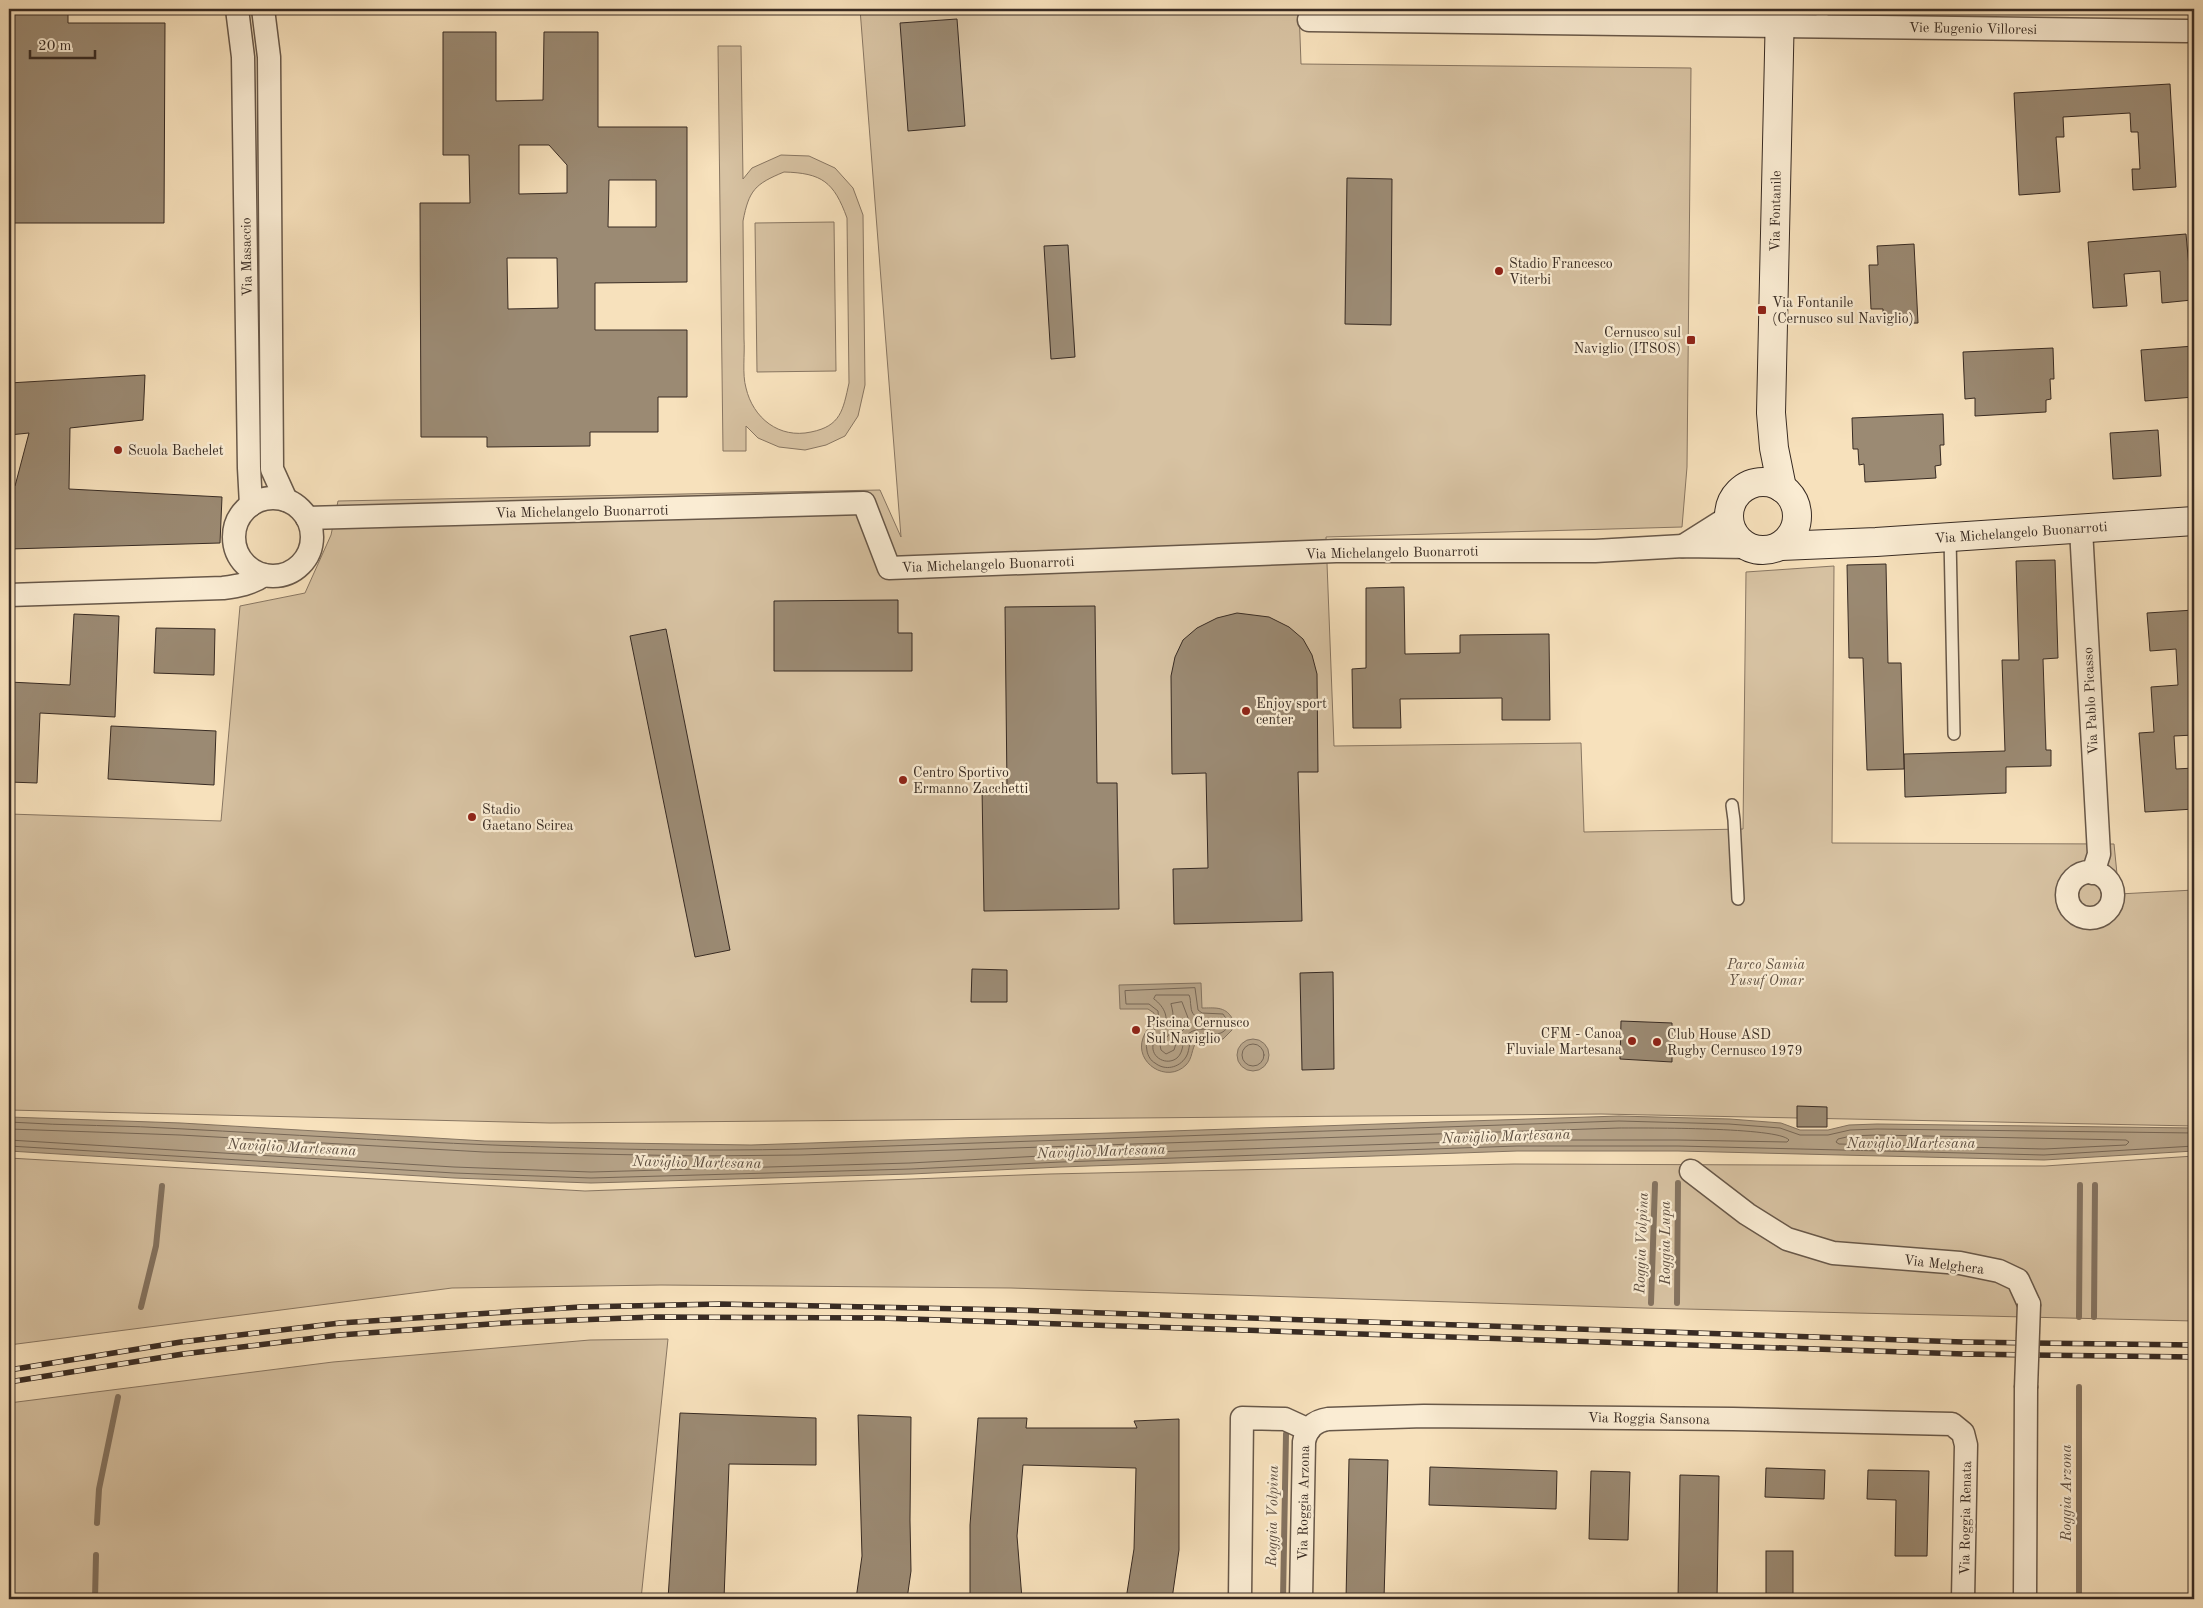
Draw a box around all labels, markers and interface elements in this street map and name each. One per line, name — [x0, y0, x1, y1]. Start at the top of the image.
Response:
street label: Vie Eugenio Villoresi — [1909, 21, 2037, 37]
scale bar — [30, 28, 95, 60]
text: 20 m — [38, 39, 72, 54]
street label: Via Fontanile — [1768, 170, 1784, 252]
street label: Via Masaccio — [239, 217, 255, 297]
place label: Stadio Francesco Viterbi — [1509, 257, 1613, 287]
marker: Stadio Francesco Viterbi — [1493, 265, 1505, 277]
place label: Via Fontanile (Cernusco sul Naviglio) — [1772, 296, 1914, 326]
marker: Via Fontanile (Cernusco sul Naviglio) — [1756, 304, 1768, 316]
place label: Cernusco sul Naviglio (ITSOS) — [1574, 326, 1681, 356]
marker: Cernusco sul Naviglio (ITSOS) — [1685, 334, 1697, 346]
marker: Scuola Bachelet — [112, 444, 124, 456]
place label: Scuola Bachelet — [128, 444, 224, 458]
street label: Via Michelangelo Buonarroti — [495, 503, 669, 521]
street label: Via Michelangelo Buonarroti — [1934, 520, 2108, 546]
street label: Via Michelangelo Buonarroti — [1305, 544, 1479, 562]
street label: Via Michelangelo Buonarroti — [901, 555, 1075, 575]
street label: Via Pablo Picasso — [2081, 647, 2101, 755]
place label: Enjoy sport center — [1256, 697, 1327, 727]
marker: Enjoy sport center — [1240, 705, 1252, 717]
place label: Centro Sportivo Ermanno Zacchetti — [913, 766, 1029, 796]
marker: Centro Sportivo Ermanno Zacchetti — [897, 774, 909, 786]
place label: Stadio Gaetano Scirea — [482, 803, 573, 833]
marker: Stadio Gaetano Scirea — [466, 811, 478, 823]
park label: Parco Samia Yusuf Omar — [1726, 958, 1806, 989]
place label: Piscina Cernusco Sul Naviglio — [1146, 1016, 1249, 1046]
marker: Piscina Cernusco Sul Naviglio — [1130, 1024, 1142, 1036]
place label: CFM - Canoa Fluviale Martesana — [1506, 1027, 1622, 1057]
place label: Club House ASD Rugby Cernusco 1979 — [1667, 1028, 1803, 1058]
marker: CFM - Canoa Fluviale Martesana — [1626, 1035, 1638, 1047]
marker: Club House ASD Rugby Cernusco 1979 — [1651, 1036, 1663, 1048]
water label: Naviglio Martesana — [1440, 1128, 1571, 1147]
water label: Naviglio Martesana — [1845, 1137, 1976, 1152]
water label: Naviglio Martesana — [226, 1138, 357, 1159]
water label: Naviglio Martesana — [1035, 1143, 1166, 1162]
water label: Naviglio Martesana — [631, 1155, 762, 1172]
water label: Roggia Volpina — [1633, 1192, 1652, 1295]
water label: Roggia Lupa — [1659, 1201, 1674, 1286]
street label: Via Melghera — [1903, 1253, 1985, 1277]
street label: Via Roggia Sansona — [1588, 1411, 1710, 1427]
street label: Via Roggia Arzona — [1296, 1445, 1312, 1561]
water label: Roggia Arzona — [2060, 1445, 2075, 1542]
street label: Via Roggia Renata — [1958, 1461, 1974, 1575]
water label: Roggia Volpina — [1265, 1465, 1282, 1568]

